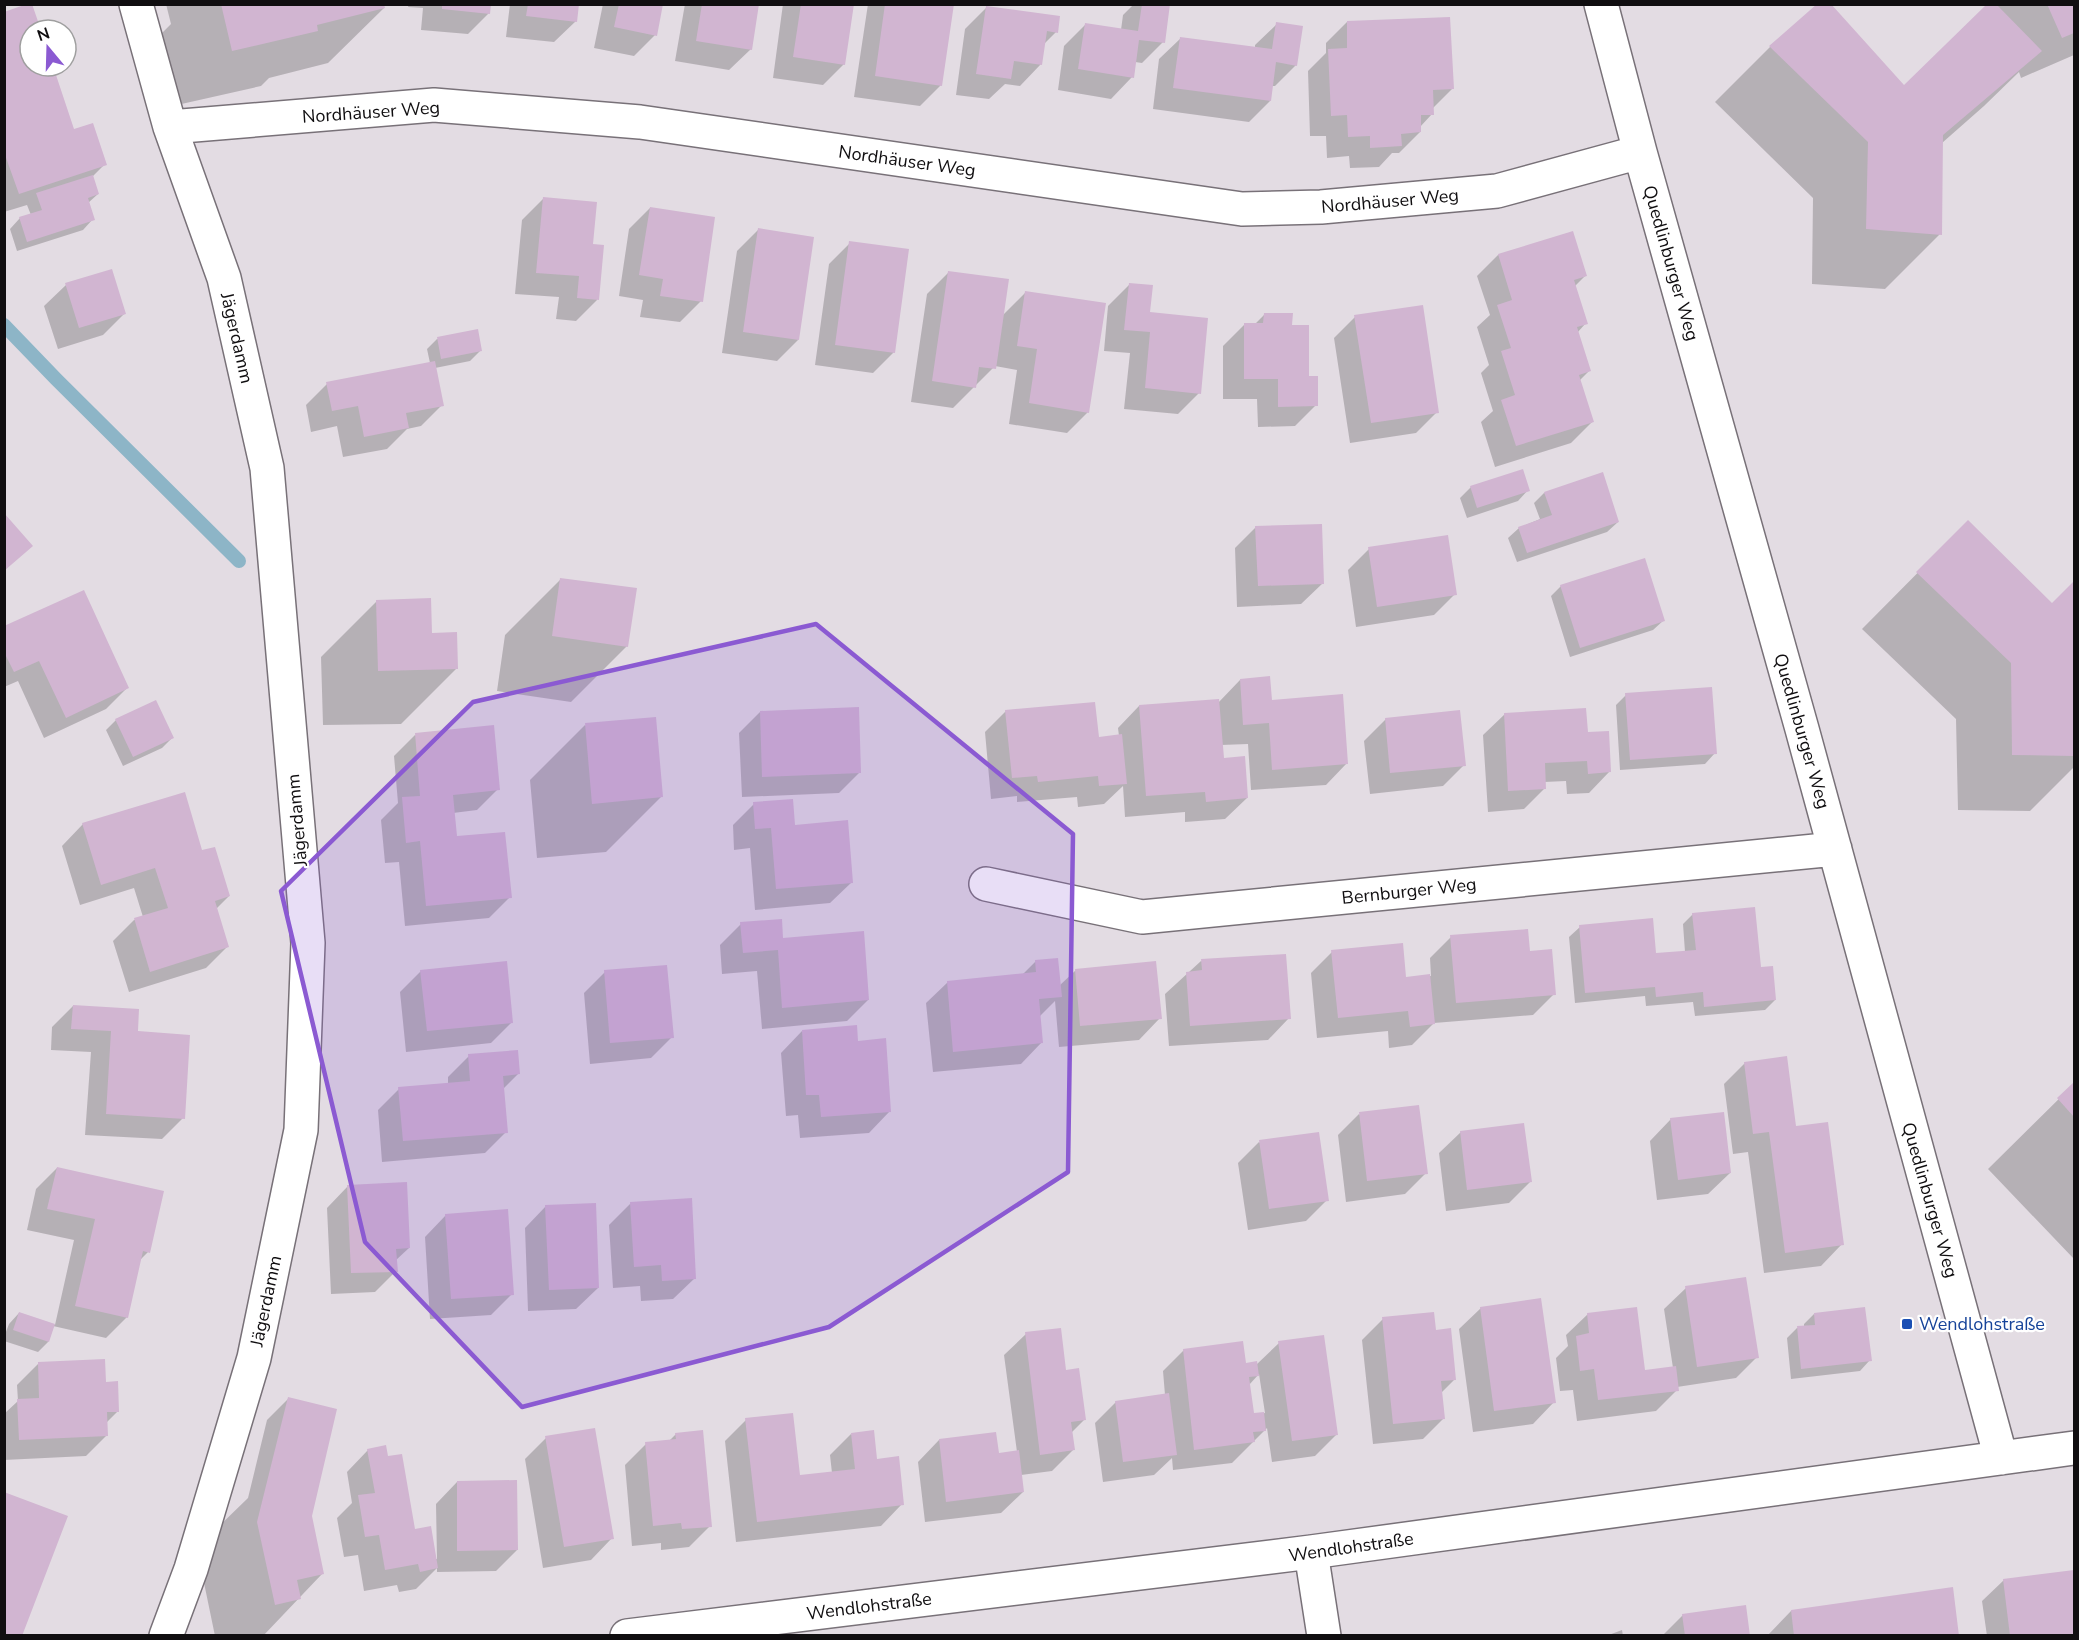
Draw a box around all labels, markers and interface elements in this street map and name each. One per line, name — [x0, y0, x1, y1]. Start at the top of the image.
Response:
north arrow — [18, 18, 78, 78]
text: N — [34, 22, 53, 47]
street label: Nordhäuser Weg — [301, 95, 441, 129]
street label: Nordhäuser Weg — [837, 139, 977, 183]
street label: Quedlinburger Weg — [1637, 182, 1705, 344]
street label: Nordhäuser Weg — [1320, 183, 1460, 219]
street label: Jägerdamm — [215, 289, 259, 386]
street label: Quedlinburger Weg — [1768, 650, 1836, 812]
street label: Jägerdamm — [281, 773, 313, 868]
street label: Bernburger Weg — [1340, 872, 1478, 910]
street label: Quedlinburger Weg — [1896, 1119, 1964, 1281]
street label: Jägerdamm — [244, 1253, 287, 1350]
place label: Wendlohstraße — [1919, 1312, 2045, 1336]
marker: Wendlohstraße — [1900, 1317, 1914, 1331]
street label: Wendlohstraße — [1287, 1526, 1415, 1568]
street label: Wendlohstraße — [805, 1586, 933, 1626]

